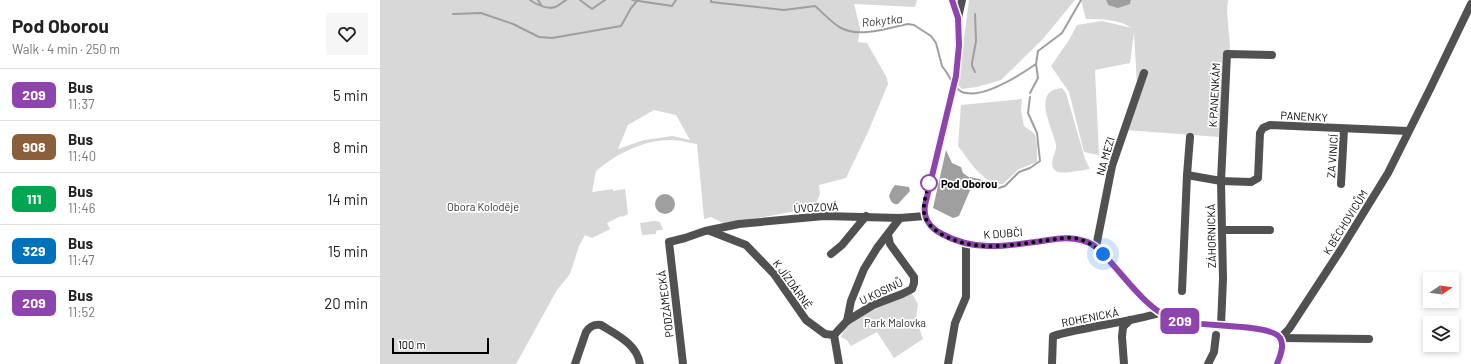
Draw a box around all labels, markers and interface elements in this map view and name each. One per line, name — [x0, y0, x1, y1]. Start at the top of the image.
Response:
water label: Rokytka — [861, 11, 903, 29]
button: heart — [326, 13, 368, 55]
text: Pod Oborou — [12, 14, 109, 37]
text: Walk · 4 min · 250 m — [12, 41, 120, 57]
street label: K PANENKÁM — [1206, 62, 1222, 128]
text: Bus — [68, 78, 93, 96]
text: 209 — [22, 86, 46, 103]
text: 5 min — [333, 86, 368, 104]
text: 11:37 — [68, 96, 94, 112]
street label: PANENKY — [1280, 108, 1328, 124]
text: Bus — [68, 130, 93, 148]
street label: ZA VINICÍ — [1324, 133, 1340, 178]
street label: NA MEZI — [1093, 135, 1117, 177]
text: 908 — [23, 138, 46, 155]
text: 8 min — [333, 138, 368, 156]
text: 11:40 — [68, 148, 96, 164]
marker: Pod Oborou — [920, 174, 938, 192]
place label: Pod Oborou — [941, 177, 997, 190]
text: Bus — [68, 182, 93, 200]
street label: K BĚCHOVICŮM — [1319, 187, 1370, 257]
text: 111 — [26, 190, 42, 207]
text: 14 min — [327, 190, 368, 208]
street label: ÚVOZOVÁ — [793, 199, 839, 215]
text: 11:46 — [68, 200, 95, 216]
park label: Obora Koloděje — [447, 200, 519, 213]
street label: ZÁHORNICKÁ — [1204, 203, 1218, 268]
street label: K DUBČI — [983, 225, 1023, 241]
text: Bus — [68, 234, 93, 252]
text: 329 — [23, 242, 45, 259]
text: 15 min — [328, 242, 368, 260]
your location — [1093, 244, 1113, 264]
text: 11:47 — [68, 252, 94, 268]
street label: K JÍZDÁRNĚ — [771, 257, 816, 312]
street label: PODZÁMECKÁ — [654, 269, 676, 338]
north arrow — [1423, 272, 1459, 308]
map controls — [1423, 272, 1459, 352]
street label: U KOSINŮ — [857, 274, 905, 307]
text: Bus — [68, 286, 93, 304]
text: 209 — [22, 294, 46, 311]
text: 20 min — [324, 294, 368, 312]
text: 11:52 — [68, 304, 95, 320]
street label: ROHENICKÁ — [1060, 305, 1120, 329]
line badge: 209 — [1157, 308, 1203, 334]
text: 209 — [1168, 312, 1192, 329]
park label: Park Malovka — [864, 316, 926, 329]
button: layers — [1423, 316, 1459, 352]
scale bar — [392, 336, 489, 355]
text: 100 m — [398, 338, 426, 351]

